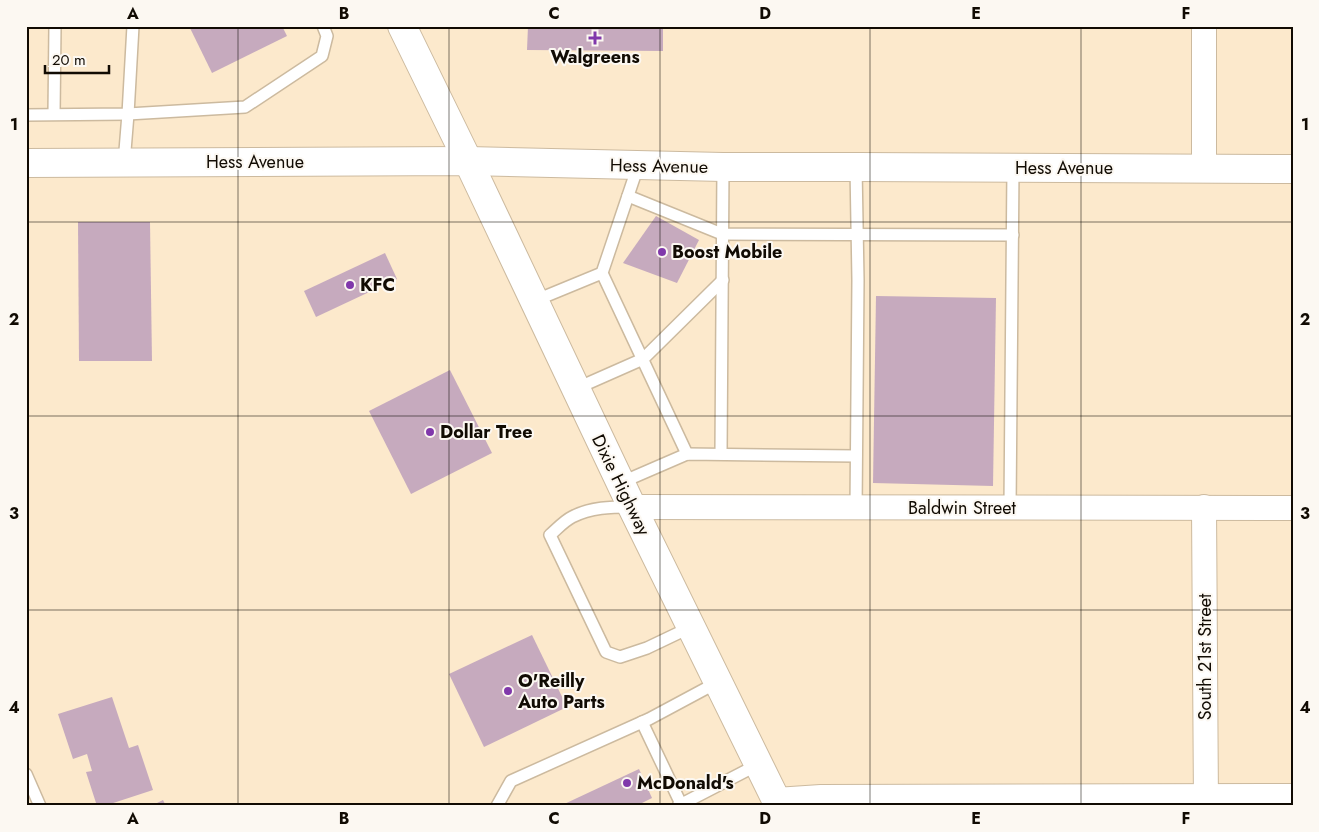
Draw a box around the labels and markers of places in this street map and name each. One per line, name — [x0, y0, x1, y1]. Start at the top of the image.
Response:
marker: Walgreens — [589, 32, 601, 44]
place label: Walgreens — [550, 44, 640, 70]
place label: Boost Mobile — [672, 239, 782, 265]
marker: Boost Mobile — [656, 246, 668, 258]
place label: KFC — [360, 272, 395, 298]
marker: KFC — [344, 279, 356, 291]
place label: Dollar Tree — [440, 419, 532, 445]
marker: Dollar Tree — [424, 426, 436, 438]
place label: O'Reilly Auto Parts — [517, 668, 605, 715]
marker: O'Reilly Auto Parts — [502, 685, 514, 697]
place label: McDonald's — [637, 770, 734, 796]
marker: McDonald's — [621, 777, 633, 789]

